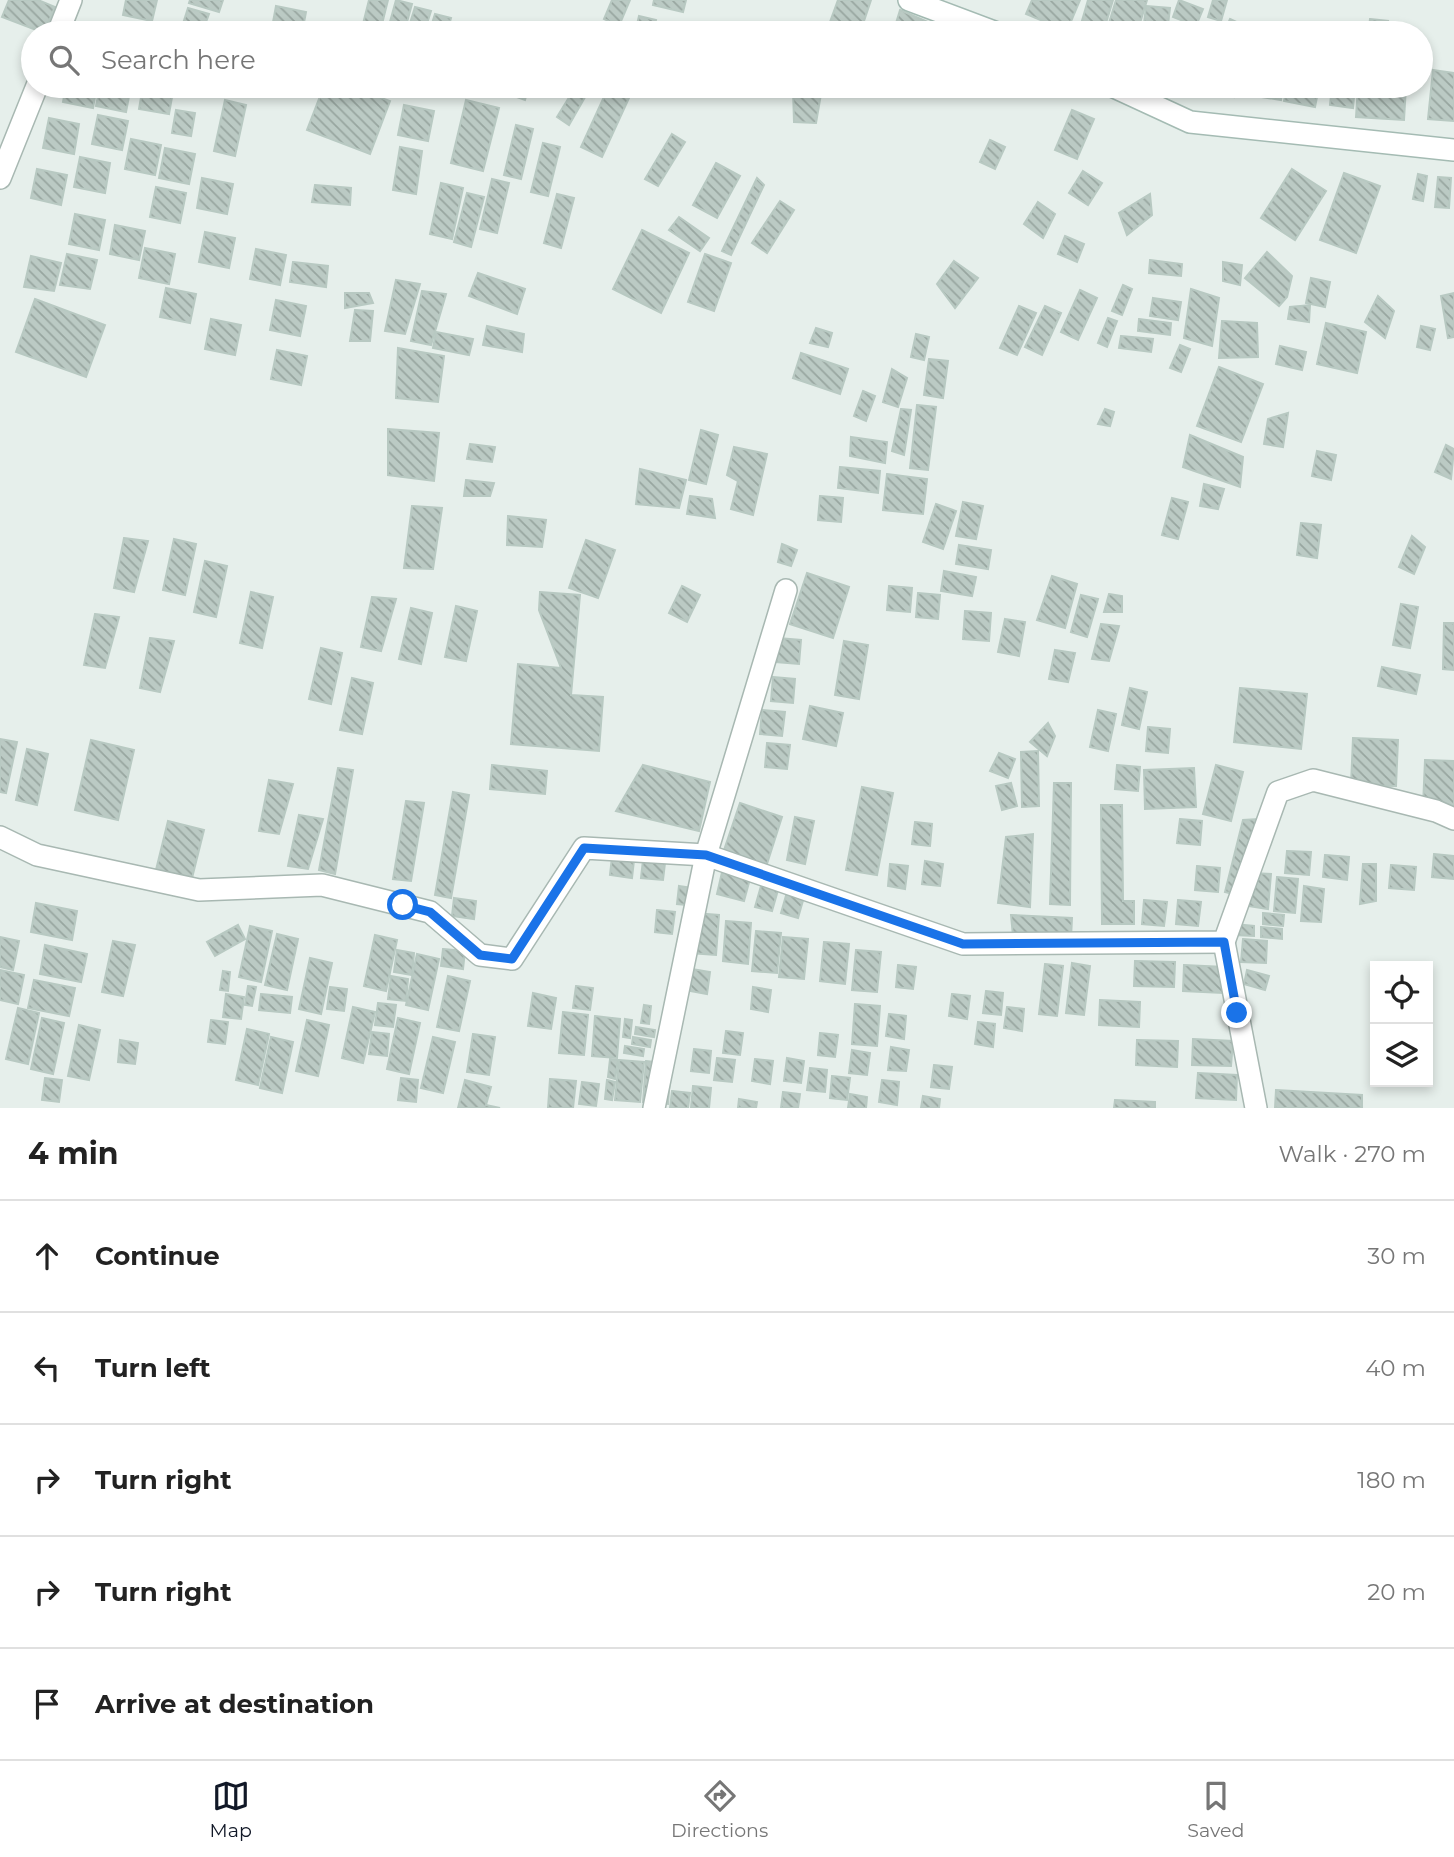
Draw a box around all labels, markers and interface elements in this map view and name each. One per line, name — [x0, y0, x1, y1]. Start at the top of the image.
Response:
search box — [21, 21, 1433, 98]
icon: search — [45, 41, 83, 79]
text: Search here — [101, 44, 256, 76]
route start — [387, 889, 418, 920]
map controls — [1370, 961, 1433, 1087]
button: locate — [1370, 961, 1433, 1024]
route end — [1221, 997, 1252, 1028]
button: layers — [1370, 1024, 1433, 1087]
text: 4 min — [28, 1135, 118, 1172]
text: Walk · 270 m — [1279, 1140, 1426, 1168]
icon: ahead — [28, 1237, 66, 1275]
text: Continue — [95, 1240, 220, 1272]
text: 30 m — [1367, 1242, 1426, 1270]
icon: left — [28, 1349, 66, 1387]
text: Turn left — [95, 1352, 211, 1384]
text: 40 m — [1365, 1354, 1426, 1382]
icon: right — [28, 1461, 66, 1499]
text: Turn right — [95, 1464, 231, 1496]
text: 180 m — [1357, 1466, 1426, 1494]
icon: right — [28, 1573, 66, 1611]
text: Turn right — [95, 1576, 231, 1608]
text: 20 m — [1367, 1578, 1426, 1606]
icon: arrive — [28, 1685, 66, 1723]
text: Arrive at destination — [95, 1688, 374, 1720]
tab: Map — [210, 1777, 252, 1842]
tab: Directions — [671, 1777, 768, 1842]
tab: Saved — [1187, 1777, 1244, 1842]

